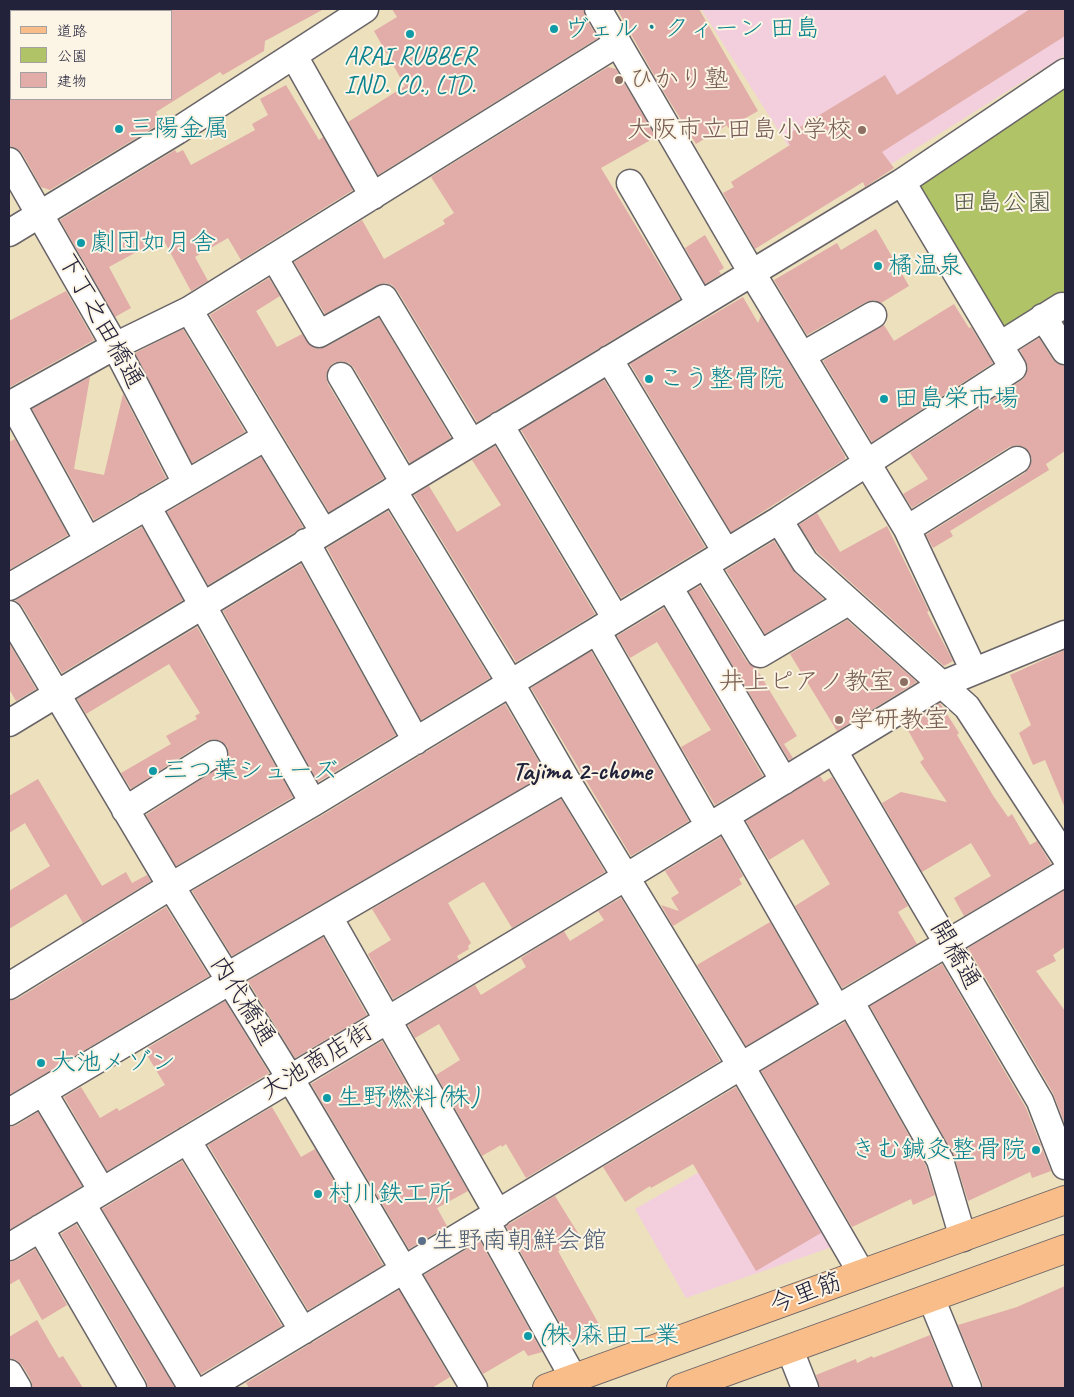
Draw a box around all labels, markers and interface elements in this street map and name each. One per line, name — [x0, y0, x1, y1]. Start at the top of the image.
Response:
legend — [10, 10, 172, 100]
place label: ヴェル・クィーン 田島 — [564, 14, 820, 44]
text: 道路 — [57, 22, 87, 41]
marker: ヴェル・クィーン 田島 — [548, 23, 560, 35]
marker: ARAI RUBBER IND. CO., LTD. — [404, 28, 416, 40]
place label: ARAI RUBBER IND. CO., LTD. — [344, 42, 476, 101]
text: 公園 — [57, 47, 87, 66]
place label: ひかり塾 — [629, 65, 729, 95]
text: 建物 — [57, 72, 87, 91]
marker: ひかり塾 — [613, 74, 625, 86]
place label: 三陽金属 — [129, 114, 229, 144]
place label: 大阪市立田島小学校 — [627, 115, 852, 145]
marker: 三陽金属 — [113, 123, 125, 135]
marker: 大阪市立田島小学校 — [856, 124, 868, 136]
park label: 田島公園 — [952, 188, 1052, 218]
place label: 劇団如月舎 — [91, 228, 216, 258]
marker: 劇団如月舎 — [75, 237, 87, 249]
street label: 下丁之田橋通 — [51, 248, 149, 394]
place label: 橘温泉 — [888, 251, 963, 281]
marker: 橘温泉 — [872, 260, 884, 272]
place label: こう整骨院 — [659, 364, 784, 394]
marker: こう整骨院 — [643, 373, 655, 385]
place label: 田島栄市場 — [894, 384, 1019, 414]
marker: 田島栄市場 — [878, 393, 890, 405]
place label: 井上ピアノ教室 — [719, 667, 894, 697]
marker: 井上ピアノ教室 — [898, 676, 910, 688]
place label: 学研教室 — [849, 705, 949, 735]
marker: 学研教室 — [833, 714, 845, 726]
place label: 三つ葉シューズ — [163, 756, 338, 786]
district label: Tajima 2-chome — [512, 756, 652, 788]
marker: 三つ葉シューズ — [147, 765, 159, 777]
street label: 開橋通 — [923, 915, 987, 995]
street label: 内代橋通 — [203, 951, 281, 1051]
street label: 大池商店街 — [256, 1017, 378, 1107]
place label: 大池メゾン — [51, 1048, 176, 1078]
marker: 大池メゾン — [35, 1057, 47, 1069]
place label: 生野燃料(株) — [337, 1083, 478, 1113]
marker: 生野燃料(株) — [321, 1092, 333, 1104]
place label: きむ鍼灸整骨院 — [851, 1135, 1026, 1165]
marker: きむ鍼灸整骨院 — [1030, 1144, 1042, 1156]
place label: 村川鉄工所 — [328, 1179, 453, 1209]
marker: 村川鉄工所 — [312, 1188, 324, 1200]
place label: 生野南朝鮮会館 — [432, 1226, 607, 1256]
marker: 生野南朝鮮会館 — [416, 1235, 428, 1247]
street label: 今里筋 — [766, 1267, 846, 1321]
place label: (株)森田工業 — [538, 1321, 679, 1351]
marker: (株)森田工業 — [522, 1330, 534, 1342]

